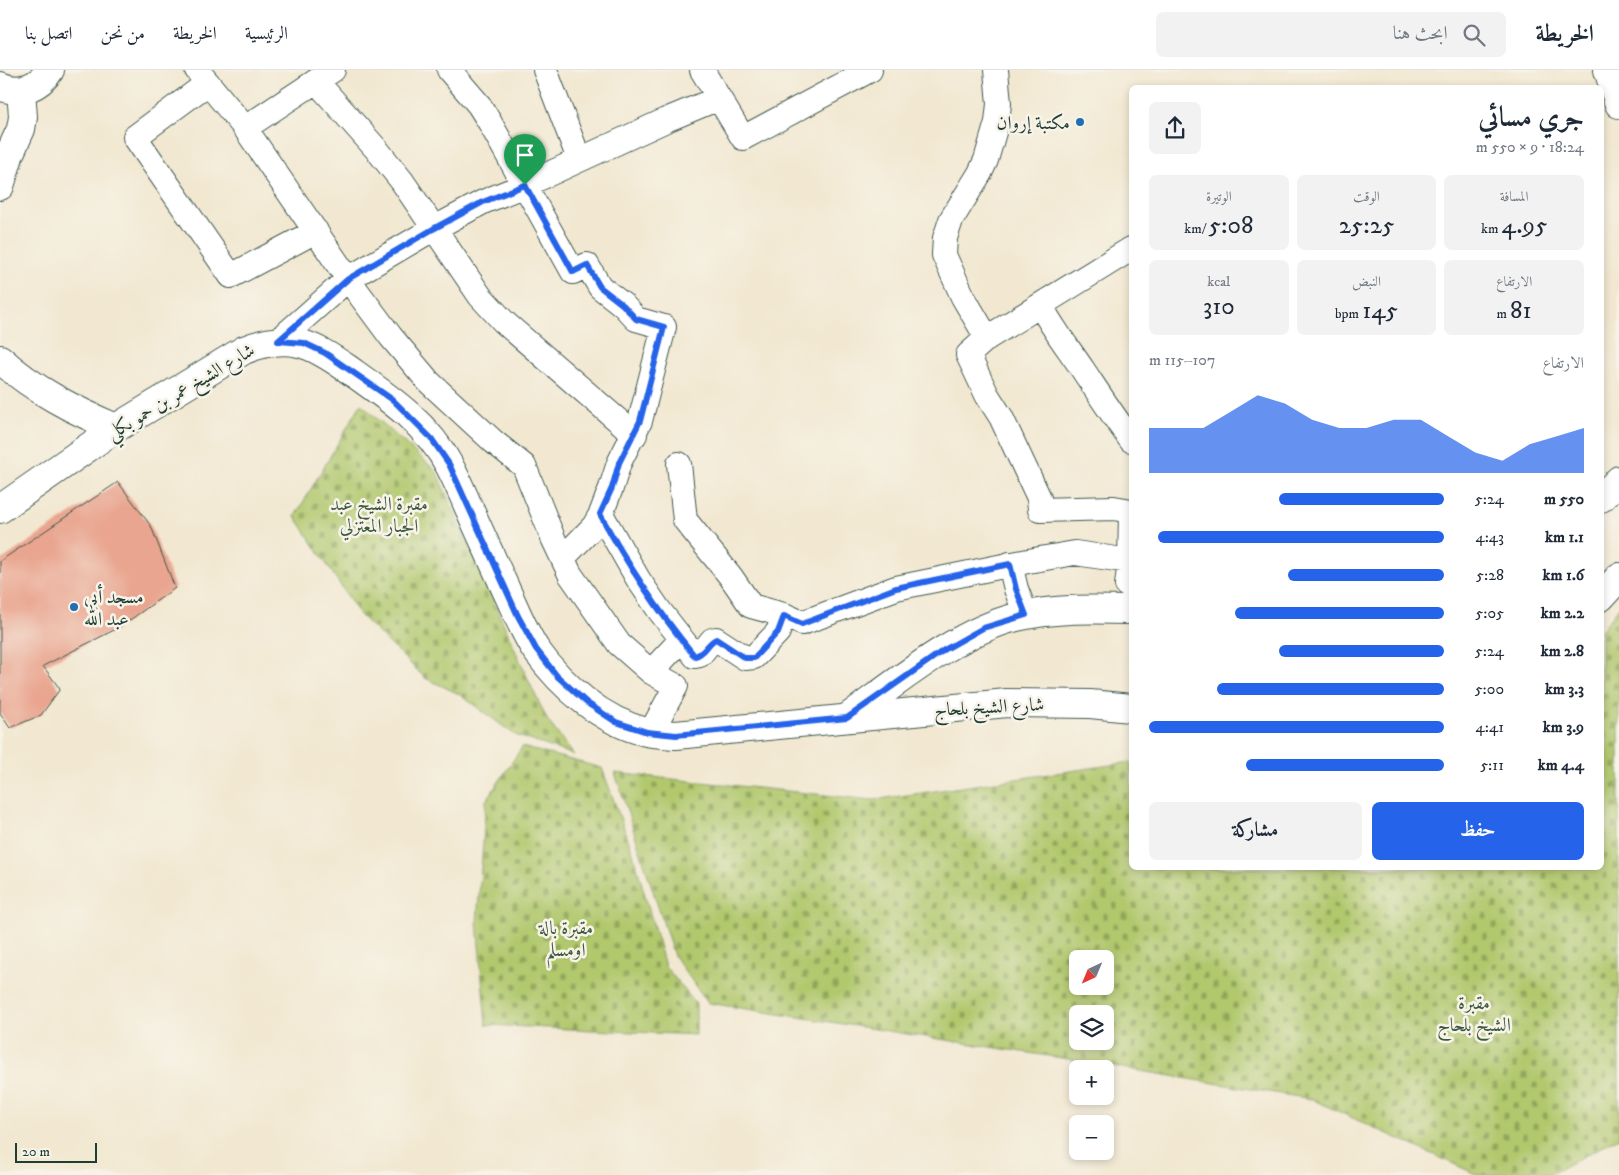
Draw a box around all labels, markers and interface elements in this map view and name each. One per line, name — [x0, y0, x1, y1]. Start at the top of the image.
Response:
search box — [1156, 12, 1506, 57]
text: الخريطة — [1536, 19, 1594, 49]
icon: search — [1460, 21, 1488, 49]
text: ابحث هنا — [1393, 22, 1448, 45]
text: اتصل بنا — [25, 23, 72, 45]
text: من نحن — [100, 23, 145, 45]
text: الخريطة — [173, 23, 217, 45]
text: الرئيسية — [245, 23, 288, 45]
text: جري مسائي — [1478, 100, 1584, 135]
button: share — [1149, 102, 1201, 154]
place label: مكتبة إروان — [997, 112, 1070, 135]
marker: مكتبة إروان — [1074, 116, 1086, 128]
pin — [504, 134, 546, 185]
text: 18:24 · 9 × 550 m — [1476, 137, 1584, 157]
icon: arrive — [511, 141, 539, 169]
text: الوتيرة — [1206, 188, 1232, 206]
text: الوقت — [1353, 188, 1380, 206]
text: المسافة — [1500, 188, 1528, 206]
text: 5:08 — [1209, 210, 1253, 241]
text: 25:25 — [1339, 210, 1394, 241]
text: 4.95 — [1502, 210, 1547, 241]
text: /km — [1184, 220, 1209, 238]
text: km — [1481, 220, 1502, 238]
text: kcal — [1207, 273, 1230, 291]
text: النبض — [1352, 273, 1381, 291]
text: الارتفاع — [1496, 273, 1532, 291]
text: 310 — [1203, 291, 1235, 322]
text: 145 — [1362, 295, 1398, 326]
text: 81 — [1510, 295, 1532, 326]
text: bpm — [1335, 305, 1362, 323]
text: m — [1497, 305, 1510, 323]
street label: شارع الشيخ عمر بن حمو بكلي — [102, 339, 262, 451]
text: 107–115 m — [1149, 350, 1215, 370]
text: الارتفاع — [1542, 353, 1584, 373]
text: 5:24 — [1475, 489, 1504, 509]
text: 550 m — [1544, 489, 1584, 509]
park label: مقبرة الشيخ عبد الجبار المعتزلي — [330, 493, 428, 541]
text: 4:43 — [1475, 527, 1504, 547]
text: 1.1 km — [1545, 527, 1584, 547]
text: 5:28 — [1476, 565, 1504, 585]
text: 1.6 km — [1543, 565, 1584, 585]
place label: مسجد أبي عبد الله — [84, 584, 144, 631]
marker: مسجد أبي عبد الله — [68, 601, 80, 613]
text: 5:05 — [1475, 603, 1504, 623]
text: 2.2 km — [1541, 603, 1584, 623]
text: 5:24 — [1475, 641, 1504, 661]
text: 2.8 km — [1541, 641, 1584, 661]
text: 5:00 — [1475, 679, 1504, 699]
text: 3.3 km — [1545, 679, 1584, 699]
street label: شارع الشيخ بلحاج — [933, 693, 1045, 727]
text: 4:41 — [1476, 717, 1504, 737]
text: 3.9 km — [1543, 717, 1584, 737]
text: 5:11 — [1480, 755, 1504, 775]
text: 4.4 km — [1538, 755, 1584, 775]
button: مشاركة — [1149, 802, 1362, 860]
button: حفظ — [1372, 802, 1584, 860]
park label: مقبرة بالة اومسلم — [538, 917, 593, 969]
north arrow — [1069, 950, 1114, 995]
map controls — [1069, 950, 1114, 1160]
park label: مقبرة الشيخ بلحاج — [1437, 992, 1511, 1042]
button: layers — [1069, 1005, 1114, 1050]
button: + — [1069, 1060, 1114, 1105]
button: − — [1069, 1115, 1114, 1160]
scale bar — [15, 1140, 98, 1163]
text: 20 m — [22, 1143, 50, 1161]

